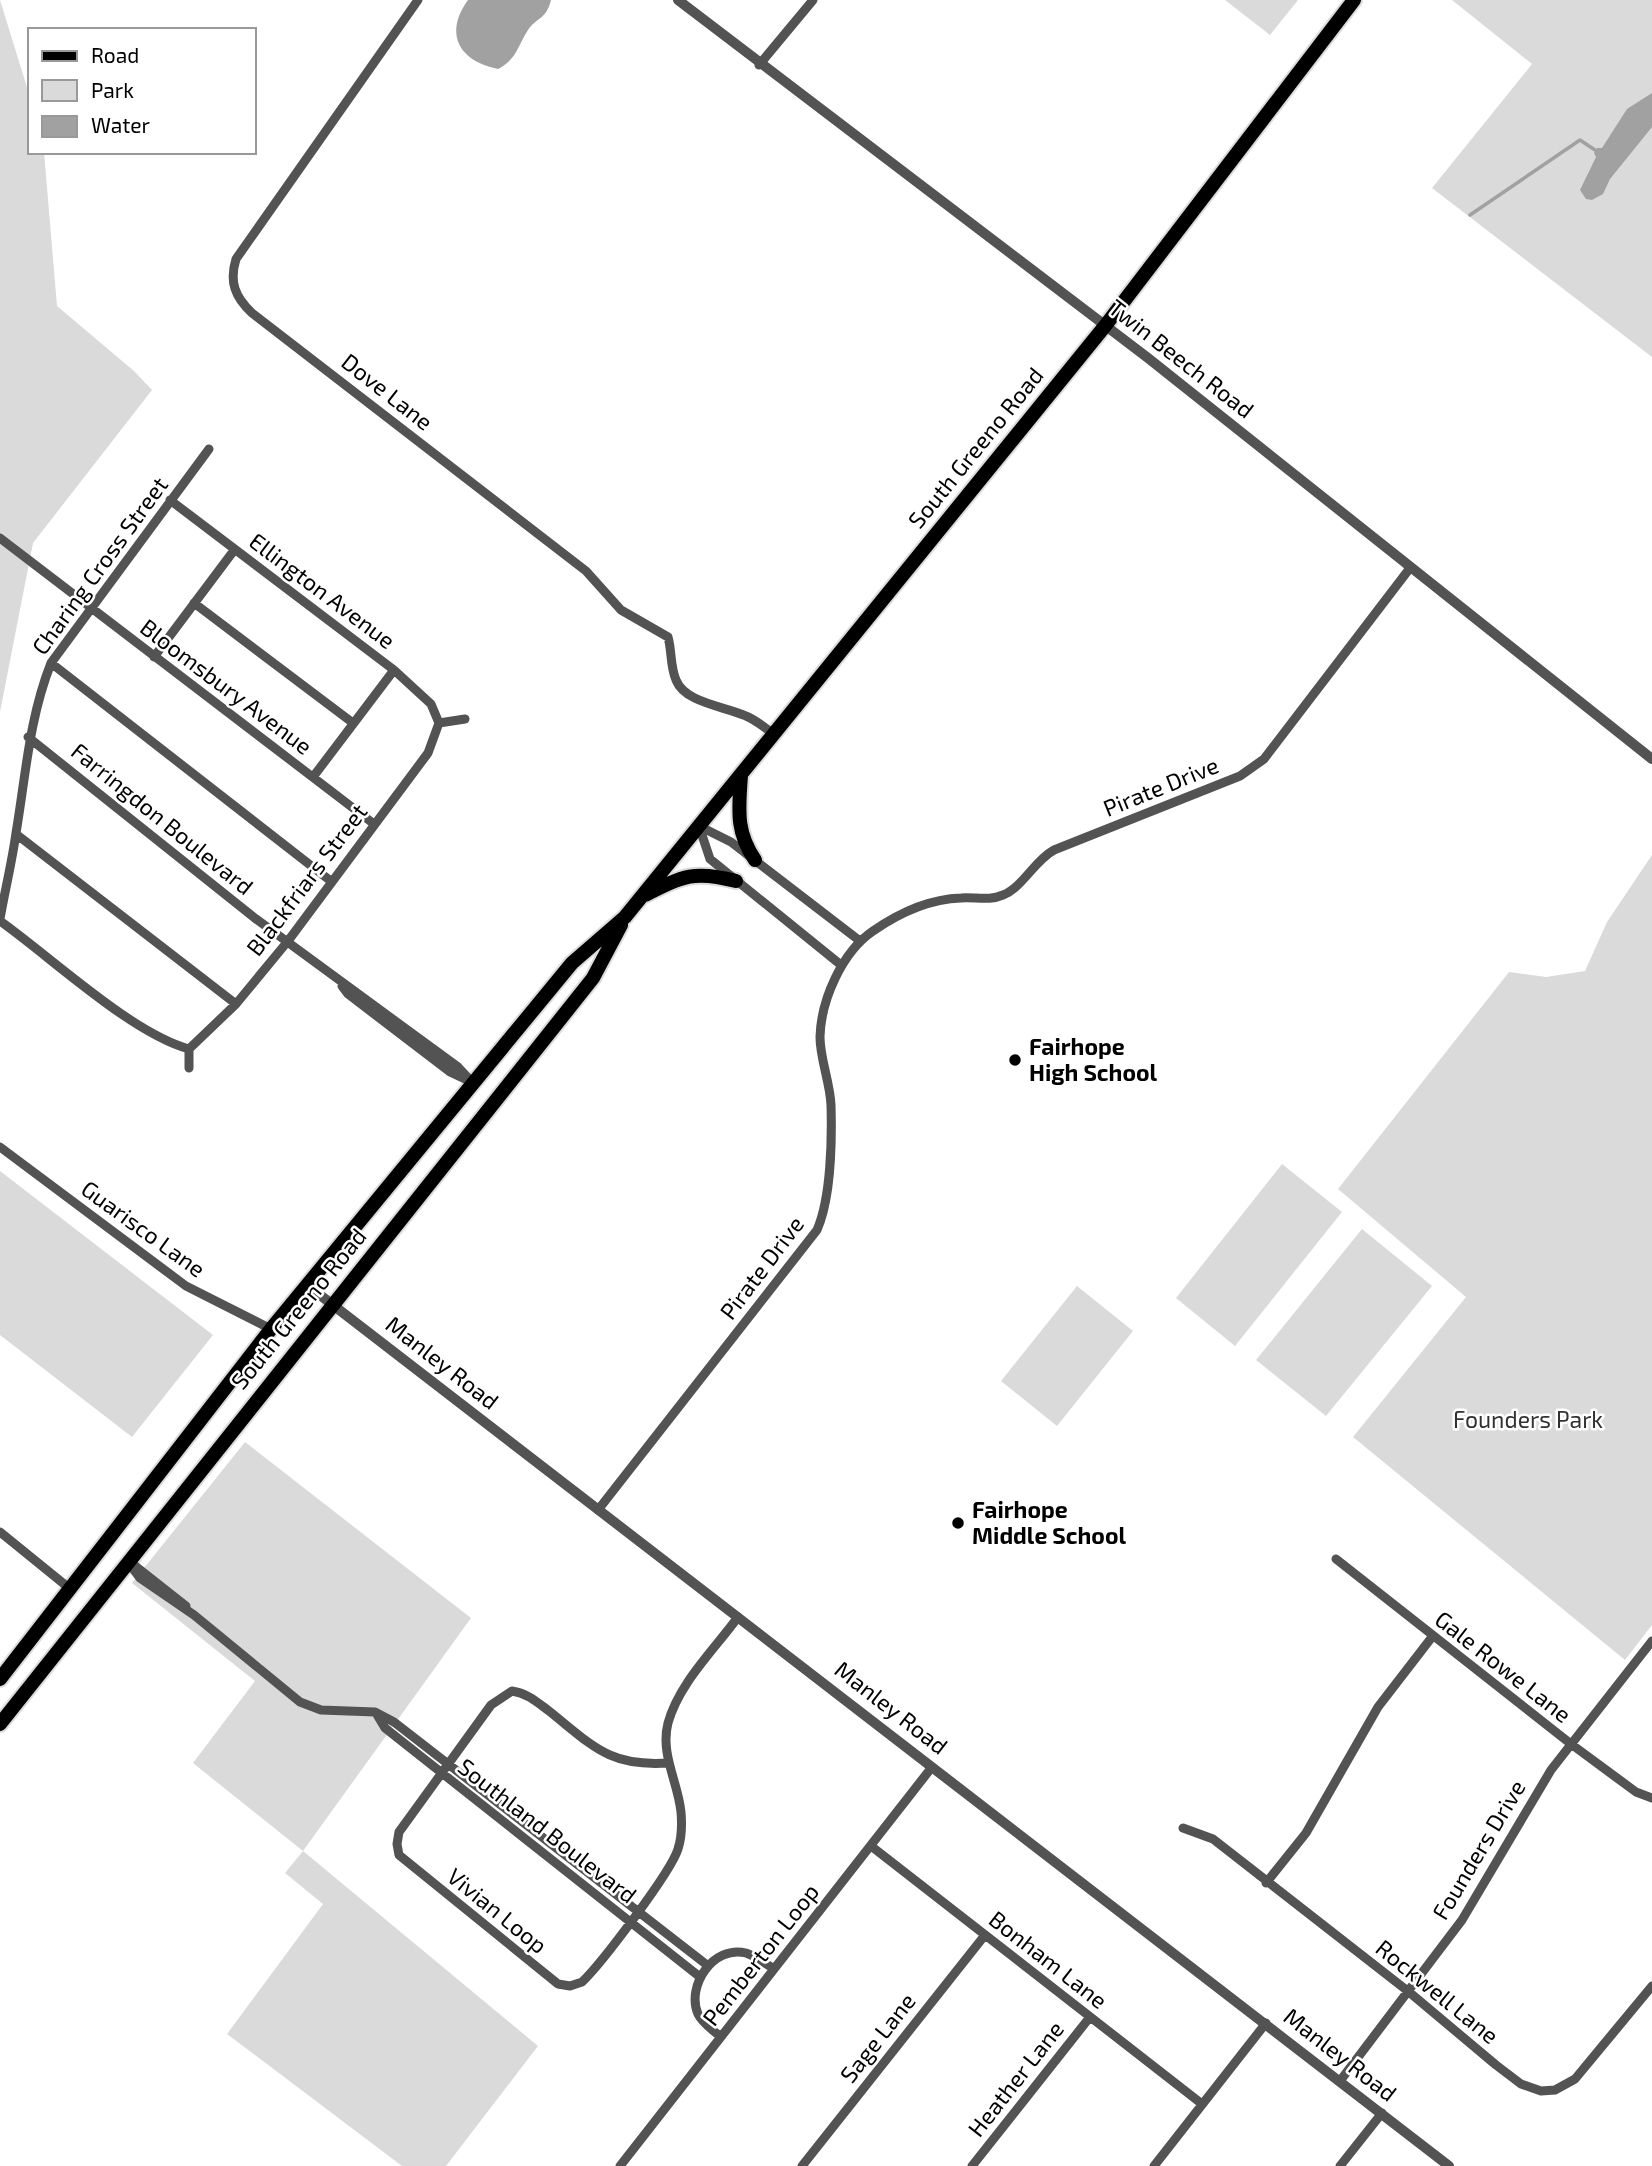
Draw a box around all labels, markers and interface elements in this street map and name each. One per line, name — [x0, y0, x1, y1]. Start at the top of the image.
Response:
legend — [28, 28, 256, 154]
text: Road — [91, 42, 139, 67]
text: Park — [91, 77, 134, 102]
text: Water — [91, 112, 150, 137]
street label: Twin Beech Road — [1103, 293, 1260, 424]
street label: Dove Lane — [336, 347, 439, 435]
street label: South Greeno Road — [902, 361, 1049, 533]
street label: Charing Cross Street — [25, 471, 173, 660]
street label: Ellington Avenue — [244, 526, 401, 654]
street label: Bloomsbury Avenue — [135, 612, 318, 760]
street label: Farringdon Boulevard — [66, 736, 259, 900]
street label: Pirate Drive — [1099, 750, 1222, 822]
street label: Blackfriars Street — [240, 798, 373, 961]
place label: Fairhope High School — [1029, 1032, 1158, 1086]
marker: Fairhope High School — [1007, 1052, 1023, 1068]
street label: Guarisco Lane — [76, 1174, 211, 1282]
street label: Pirate Drive — [713, 1210, 809, 1325]
street label: South Greeno Road — [225, 1222, 372, 1394]
street label: Manley Road — [381, 1310, 504, 1415]
park label: Founders Park — [1453, 1405, 1603, 1433]
place label: Fairhope Middle School — [972, 1495, 1126, 1549]
marker: Fairhope Middle School — [950, 1515, 966, 1531]
street label: Gale Rowe Lane — [1430, 1604, 1577, 1728]
street label: Manley Road — [830, 1655, 953, 1760]
street label: Southland Boulevard — [453, 1752, 642, 1909]
street label: Founders Drive — [1426, 1775, 1531, 1924]
street label: Vivian Loop — [442, 1862, 553, 1959]
street label: Pemberton Loop — [696, 1878, 824, 2031]
street label: Bonham Lane — [984, 1904, 1113, 2014]
street label: Rockwell Lane — [1371, 1933, 1505, 2049]
street label: Sage Lane — [834, 1987, 921, 2088]
street label: Manley Road — [1279, 2002, 1402, 2107]
street label: Heather Lane — [961, 2015, 1069, 2142]

